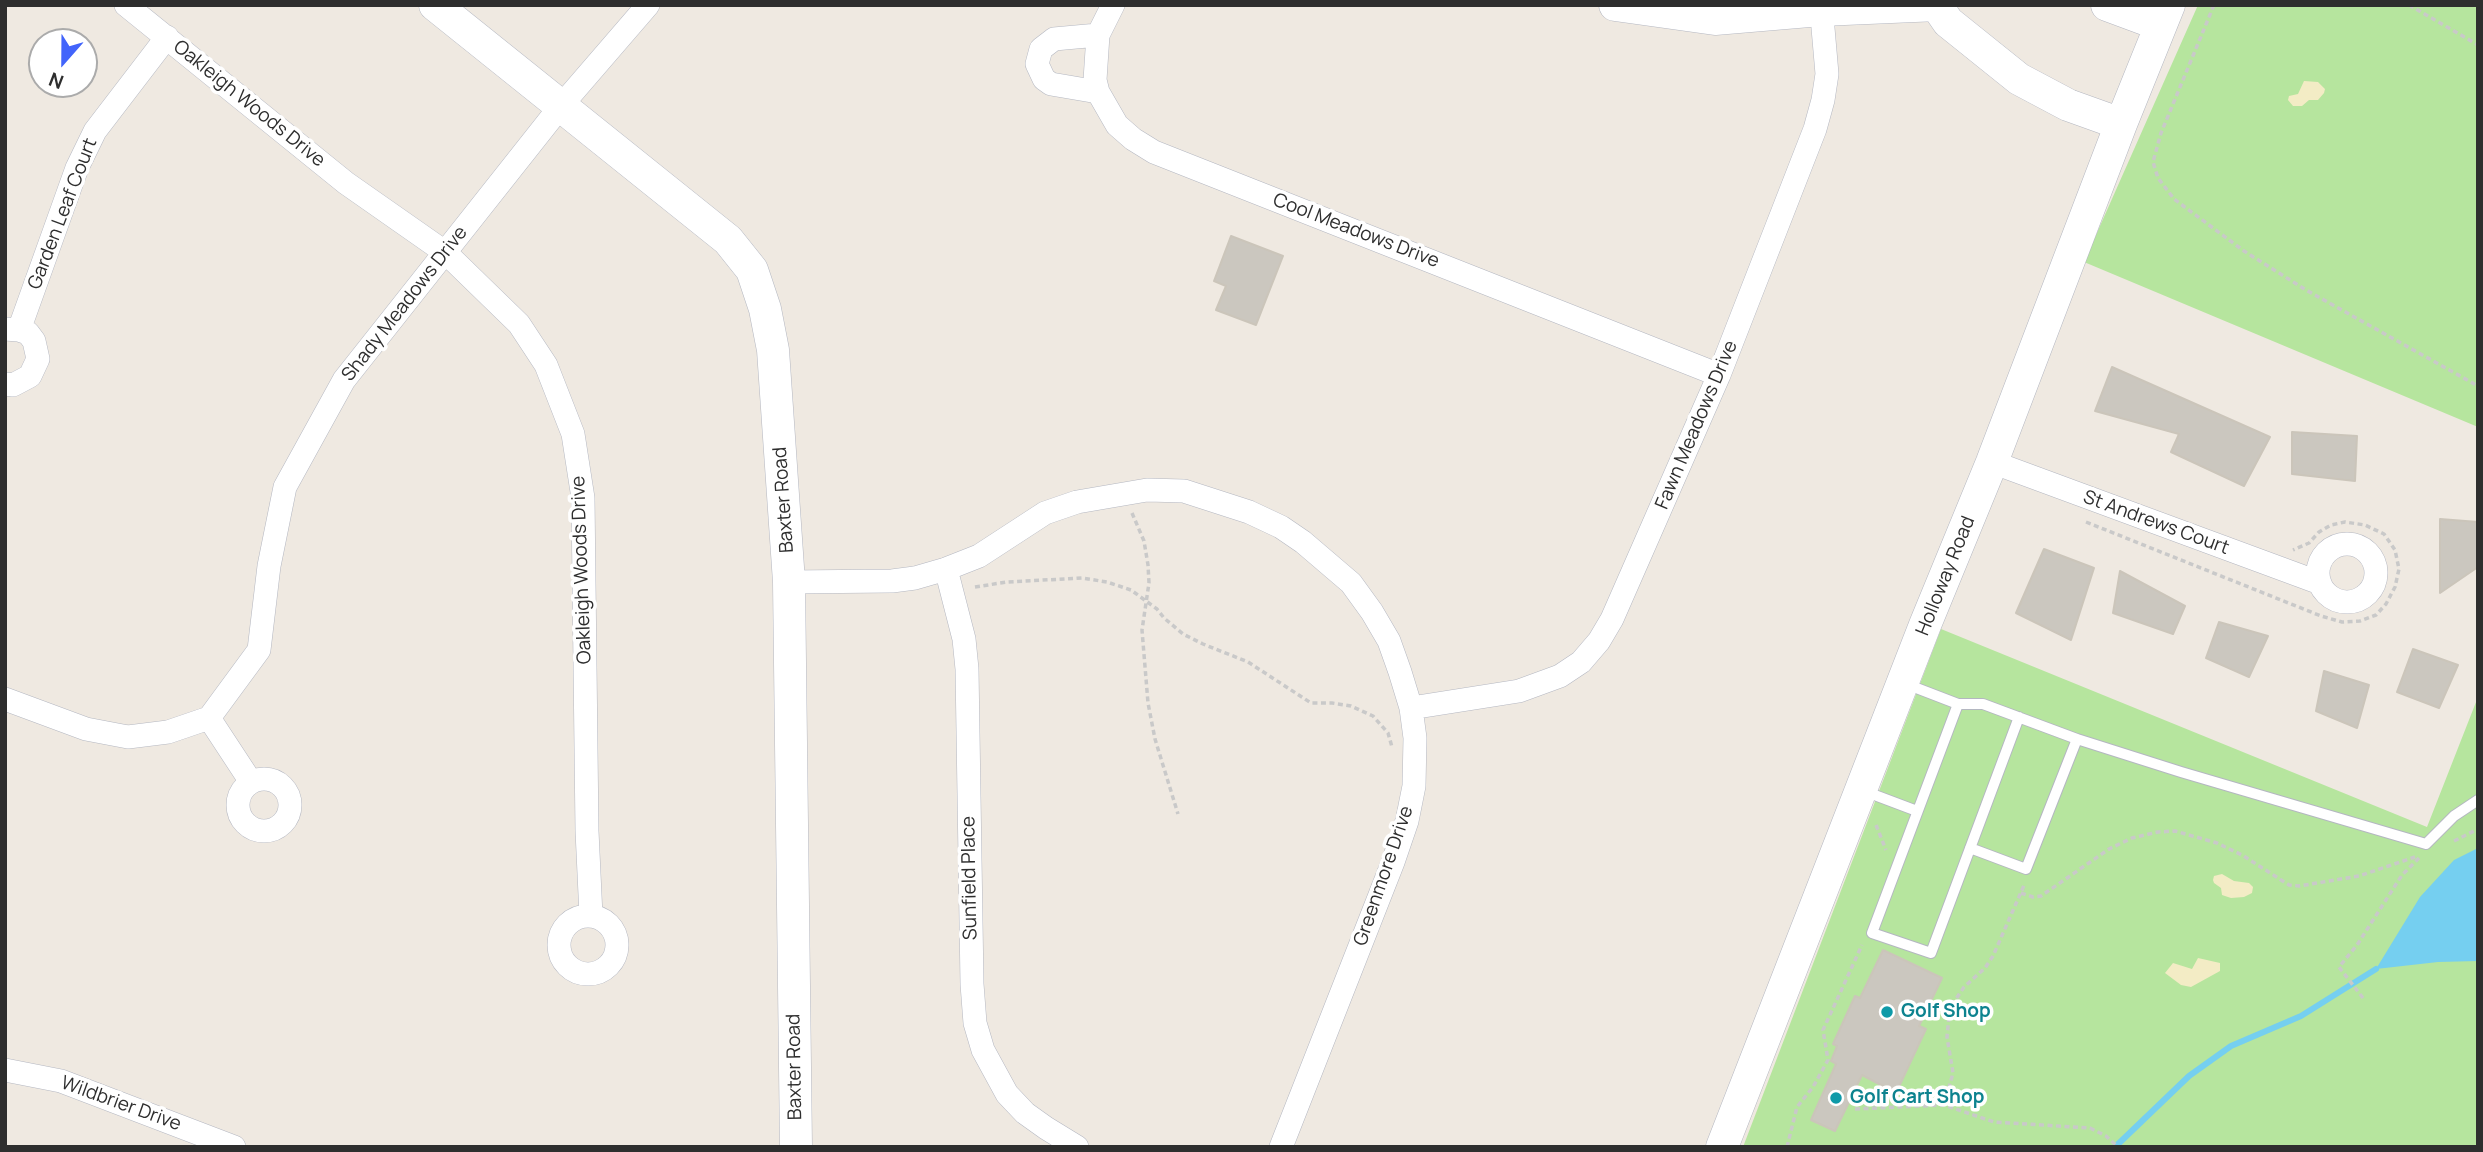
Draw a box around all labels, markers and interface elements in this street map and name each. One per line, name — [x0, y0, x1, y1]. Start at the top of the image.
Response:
north arrow — [28, 28, 98, 98]
street label: Oakleigh Woods Drive — [169, 36, 329, 172]
text: N — [45, 66, 67, 95]
street label: Garden Leaf Court — [24, 135, 102, 293]
street label: Cool Meadows Drive — [1270, 189, 1442, 273]
street label: Shady Meadows Drive — [337, 222, 473, 386]
street label: Fawn Meadows Drive — [1651, 337, 1743, 513]
street label: Baxter Road — [769, 446, 799, 554]
street label: Oakleigh Woods Drive — [567, 475, 597, 665]
street label: St Andrews Court — [2080, 486, 2232, 560]
street label: Holloway Road — [1912, 513, 1980, 639]
street label: Greenmore Drive — [1349, 803, 1419, 949]
street label: Sunfield Place — [958, 816, 982, 940]
place label: Golf Shop — [1901, 1001, 1991, 1023]
marker: Golf Shop — [1879, 1004, 1895, 1020]
street label: Baxter Road — [783, 1014, 807, 1120]
street label: Wildbrier Drive — [58, 1072, 184, 1136]
place label: Golf Cart Shop — [1850, 1087, 1984, 1109]
marker: Golf Cart Shop — [1828, 1090, 1844, 1106]

